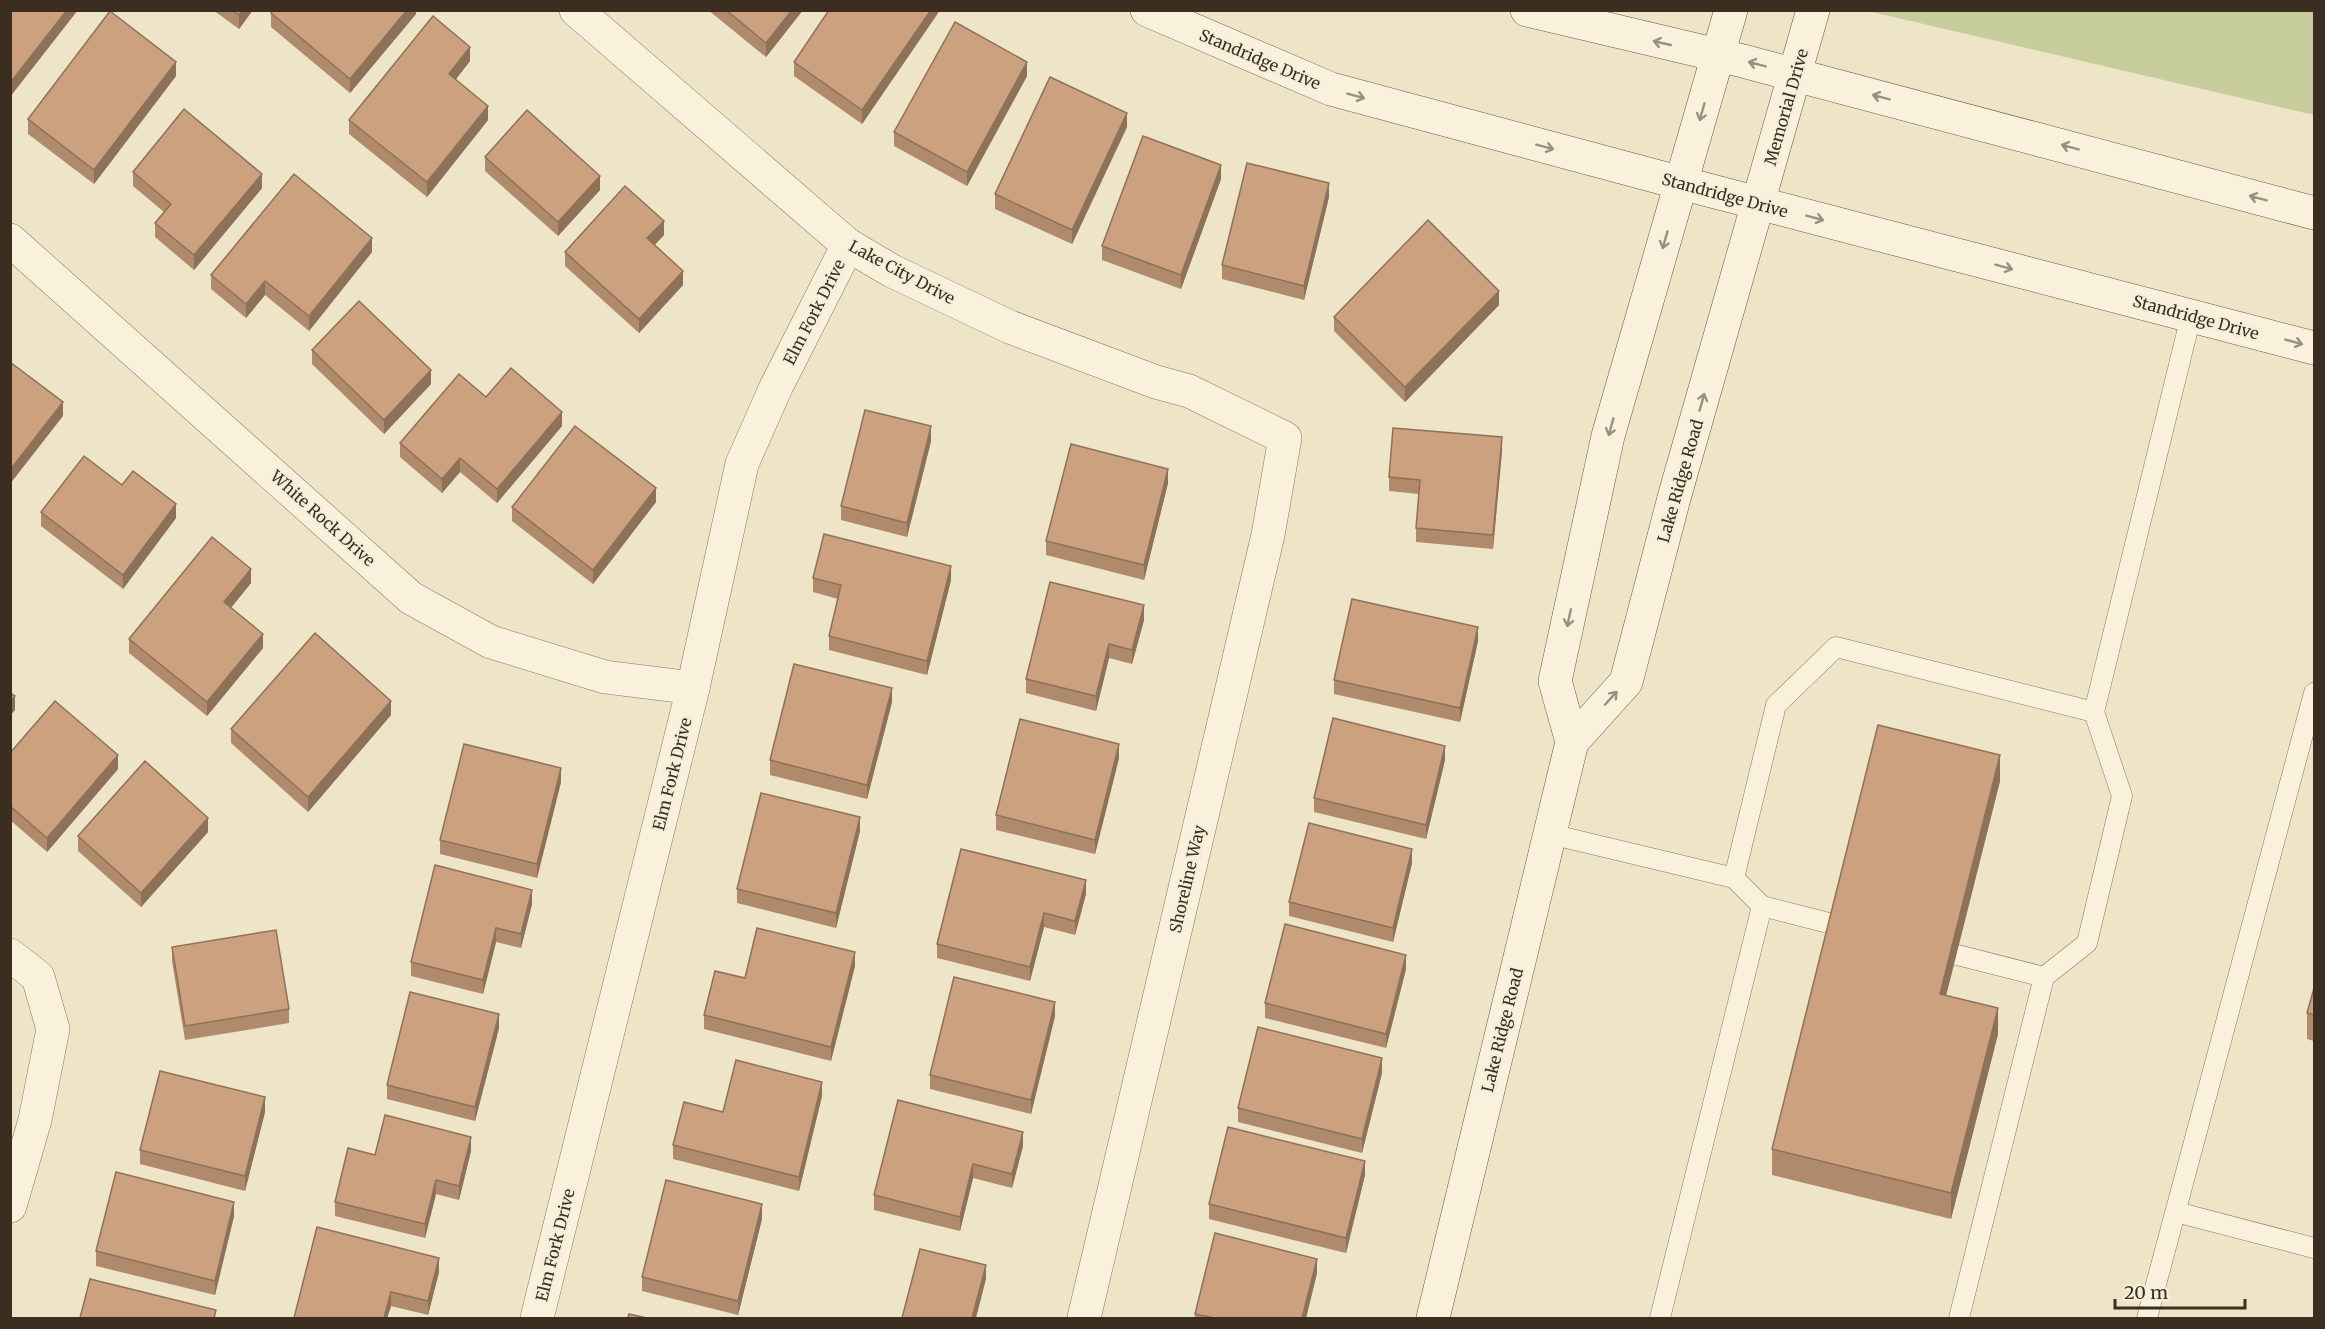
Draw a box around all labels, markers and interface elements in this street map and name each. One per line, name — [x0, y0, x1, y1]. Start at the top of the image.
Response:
street label: Standridge Drive — [1196, 24, 1324, 94]
one-way arrow — [1652, 36, 1671, 48]
street label: Memorial Drive — [1760, 46, 1812, 168]
one-way arrow — [1748, 58, 1767, 70]
one-way arrow — [1347, 91, 1366, 103]
one-way arrow — [1872, 91, 1891, 103]
one-way arrow — [1696, 102, 1707, 121]
one-way arrow — [2060, 141, 2079, 153]
one-way arrow — [1535, 142, 1554, 153]
street label: Standridge Drive — [1660, 169, 1790, 221]
one-way arrow — [2249, 191, 2268, 203]
one-way arrow — [1805, 213, 1824, 225]
one-way arrow — [1659, 230, 1670, 249]
street label: Lake City Drive — [846, 236, 958, 308]
street label: Elm Fork Drive — [779, 256, 849, 368]
one-way arrow — [1994, 262, 2013, 274]
street label: Standridge Drive — [2131, 291, 2261, 343]
one-way arrow — [2284, 337, 2303, 349]
one-way arrow — [1697, 393, 1708, 412]
one-way arrow — [1605, 417, 1616, 436]
street label: Lake Ridge Road — [1653, 417, 1707, 545]
street label: White Rock Drive — [266, 465, 379, 570]
one-way arrow — [1563, 607, 1574, 627]
one-way arrow — [1604, 691, 1618, 706]
street label: Elm Fork Drive — [648, 715, 696, 833]
street label: Shoreline Way — [1165, 822, 1209, 935]
street label: Lake Ridge Road — [1477, 965, 1527, 1094]
street label: Elm Fork Drive — [531, 1186, 579, 1304]
scale bar — [2115, 1272, 2246, 1310]
text: 20 m — [2124, 1281, 2168, 1304]

